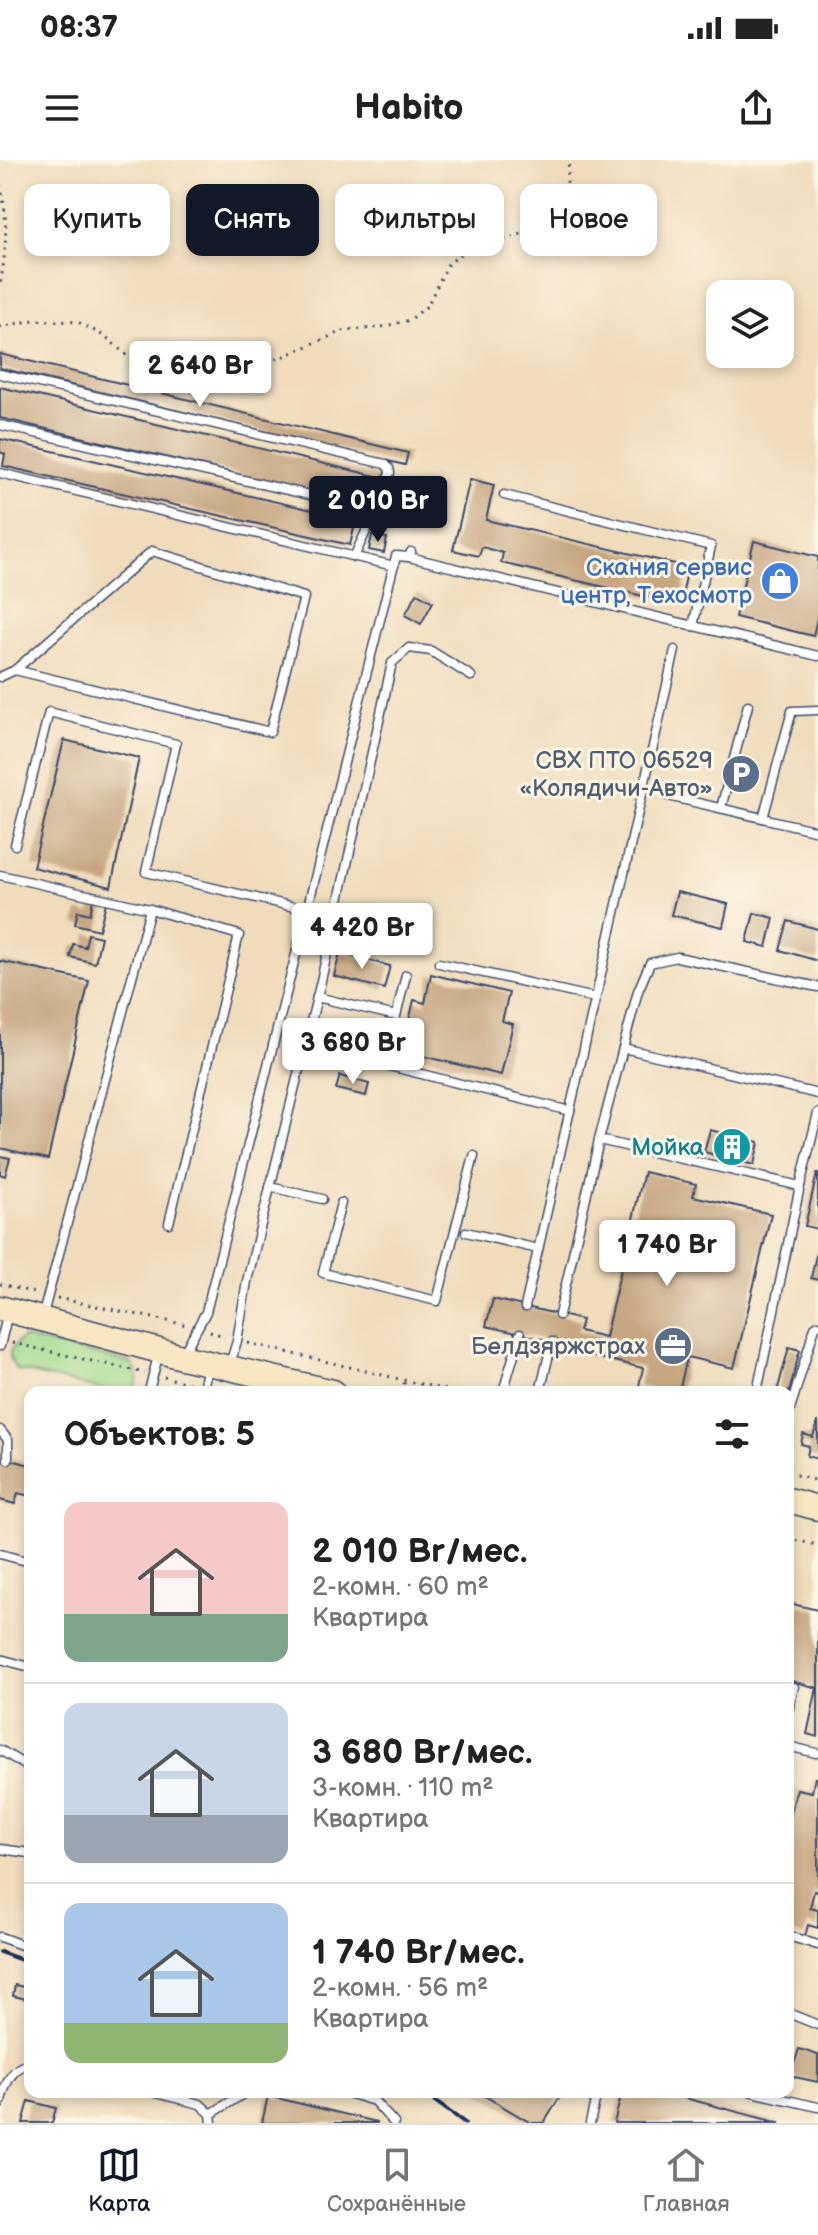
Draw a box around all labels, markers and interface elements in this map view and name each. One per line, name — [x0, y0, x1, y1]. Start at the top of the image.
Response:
text: 08:37 — [40, 10, 118, 46]
icon: menu — [40, 86, 84, 130]
icon: share — [734, 86, 778, 130]
text: Habito — [354, 87, 464, 130]
chip: Купить — [24, 184, 170, 256]
chip: Снять — [186, 184, 319, 256]
chip: Фильтры — [335, 184, 504, 256]
chip: Новое — [520, 184, 657, 256]
map controls — [706, 280, 794, 368]
button: layers — [706, 280, 794, 368]
pin: 2 640 Br — [117, 341, 283, 409]
text: 2 640 Br — [147, 351, 253, 382]
pin: 2 010 Br — [295, 476, 461, 544]
text: 2 010 Br — [327, 486, 429, 517]
place label: Скания сервис центр, Техосмотр — [561, 553, 752, 610]
shop icon: Скания сервис центр, Техосмотр — [759, 560, 801, 602]
place label: СВХ ПТО 06529 «Колядичи-Авто» — [519, 746, 713, 803]
parking icon: СВХ ПТО 06529 «Колядичи-Авто» — [720, 753, 762, 795]
pin: 4 420 Br — [279, 903, 445, 971]
text: 4 420 Br — [310, 913, 414, 944]
pin: 3 680 Br — [270, 1018, 436, 1086]
text: 3 680 Br — [300, 1028, 406, 1059]
building icon: Мойка — [711, 1126, 753, 1168]
place label: Мойка — [631, 1133, 704, 1162]
pin: 1 740 Br — [584, 1220, 750, 1288]
text: 1 740 Br — [617, 1230, 717, 1261]
office icon: Белдзяржстрах — [652, 1325, 694, 1367]
place label: Белдзяржстрах — [471, 1332, 645, 1361]
icon: filters — [710, 1412, 754, 1456]
text: Объектов: 5 — [64, 1414, 255, 1455]
text: 2 010 Br/мес. — [312, 1531, 528, 1572]
icon: home — [128, 1534, 224, 1630]
text: 2-комн. · 60 m² — [312, 1572, 489, 1603]
text: Квартира — [312, 1603, 429, 1634]
text: 3 680 Br/мес. — [312, 1732, 533, 1773]
icon: home — [128, 1735, 224, 1831]
text: 3-комн. · 110 m² — [312, 1773, 494, 1804]
text: Квартира — [312, 1804, 429, 1835]
text: 1 740 Br/мес. — [312, 1932, 525, 1973]
icon: home — [128, 1935, 224, 2031]
text: 2-комн. · 56 m² — [312, 1973, 488, 2004]
text: Квартира — [312, 2004, 429, 2035]
tab: Карта — [88, 2143, 150, 2218]
tab: Сохранённые — [327, 2143, 466, 2218]
tab: Главная — [643, 2143, 730, 2218]

